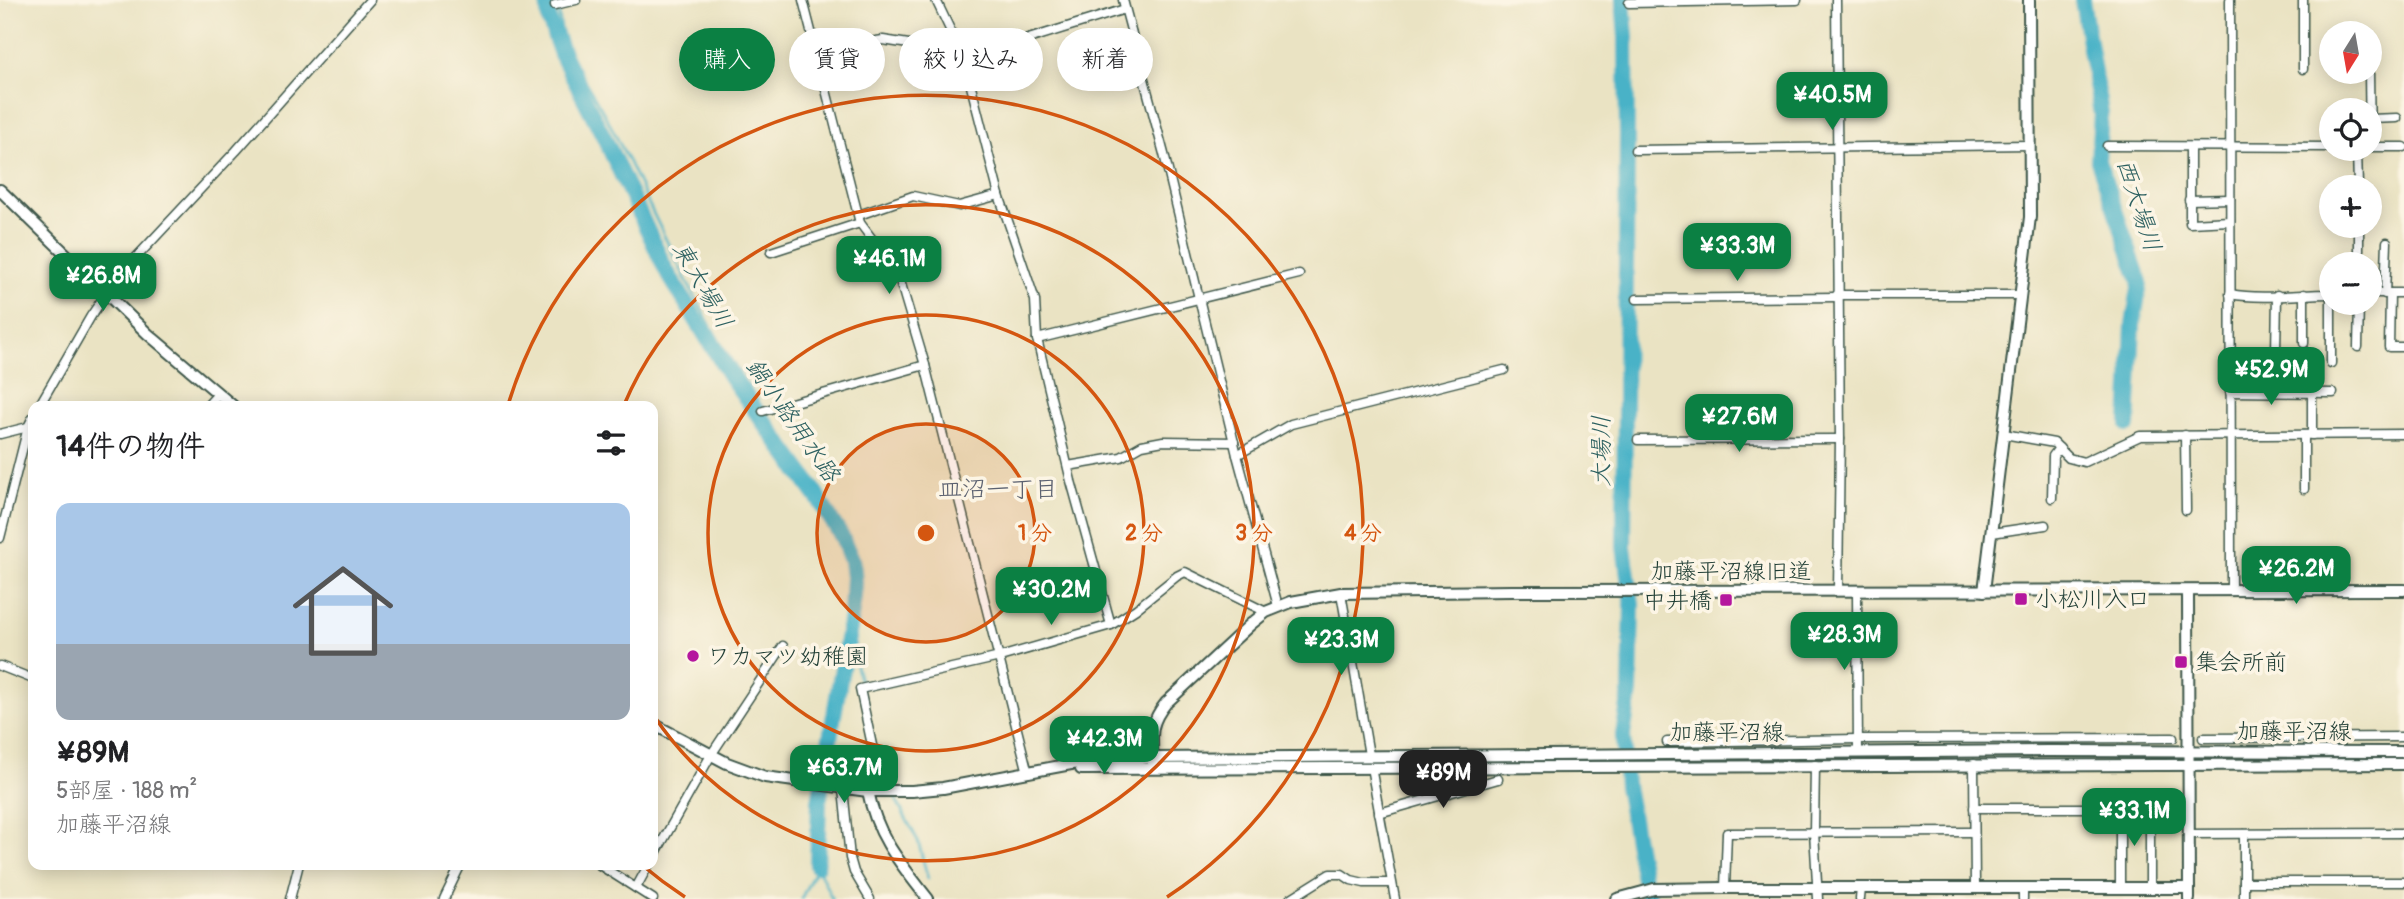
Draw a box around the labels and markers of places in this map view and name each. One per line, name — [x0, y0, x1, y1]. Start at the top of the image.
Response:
pin: ¥40.5M — [1775, 72, 1889, 132]
pin: ¥33.3M — [1680, 224, 1794, 283]
pin: ¥46.1M — [832, 236, 946, 296]
pin: ¥26.8M — [46, 254, 160, 313]
pin: ¥52.9M — [2214, 348, 2328, 407]
pin: ¥27.6M — [1682, 394, 1796, 454]
centre of rings — [914, 521, 938, 545]
pin: ¥26.2M — [2239, 546, 2353, 606]
pin: ¥30.2M — [994, 568, 1108, 627]
place label: 小松川入口 — [2035, 585, 2150, 614]
place label: 中井橋 — [1643, 586, 1712, 615]
marker: 小松川入口 — [2013, 591, 2029, 607]
marker: 中井橋 — [1718, 592, 1734, 608]
pin: ¥28.3M — [1787, 612, 1901, 672]
pin: ¥23.3M — [1284, 618, 1398, 677]
place label: ワカマツ幼稚園 — [707, 642, 868, 671]
marker: ワカマツ幼稚園 — [685, 648, 701, 664]
place label: 集会所前 — [2195, 648, 2287, 677]
marker: 集会所前 — [2173, 654, 2189, 670]
pin: ¥42.3M — [1047, 716, 1161, 776]
pin: ¥63.7M — [787, 746, 901, 805]
pin: ¥89M — [1402, 750, 1484, 810]
pin: ¥33.1M — [2077, 788, 2191, 848]

